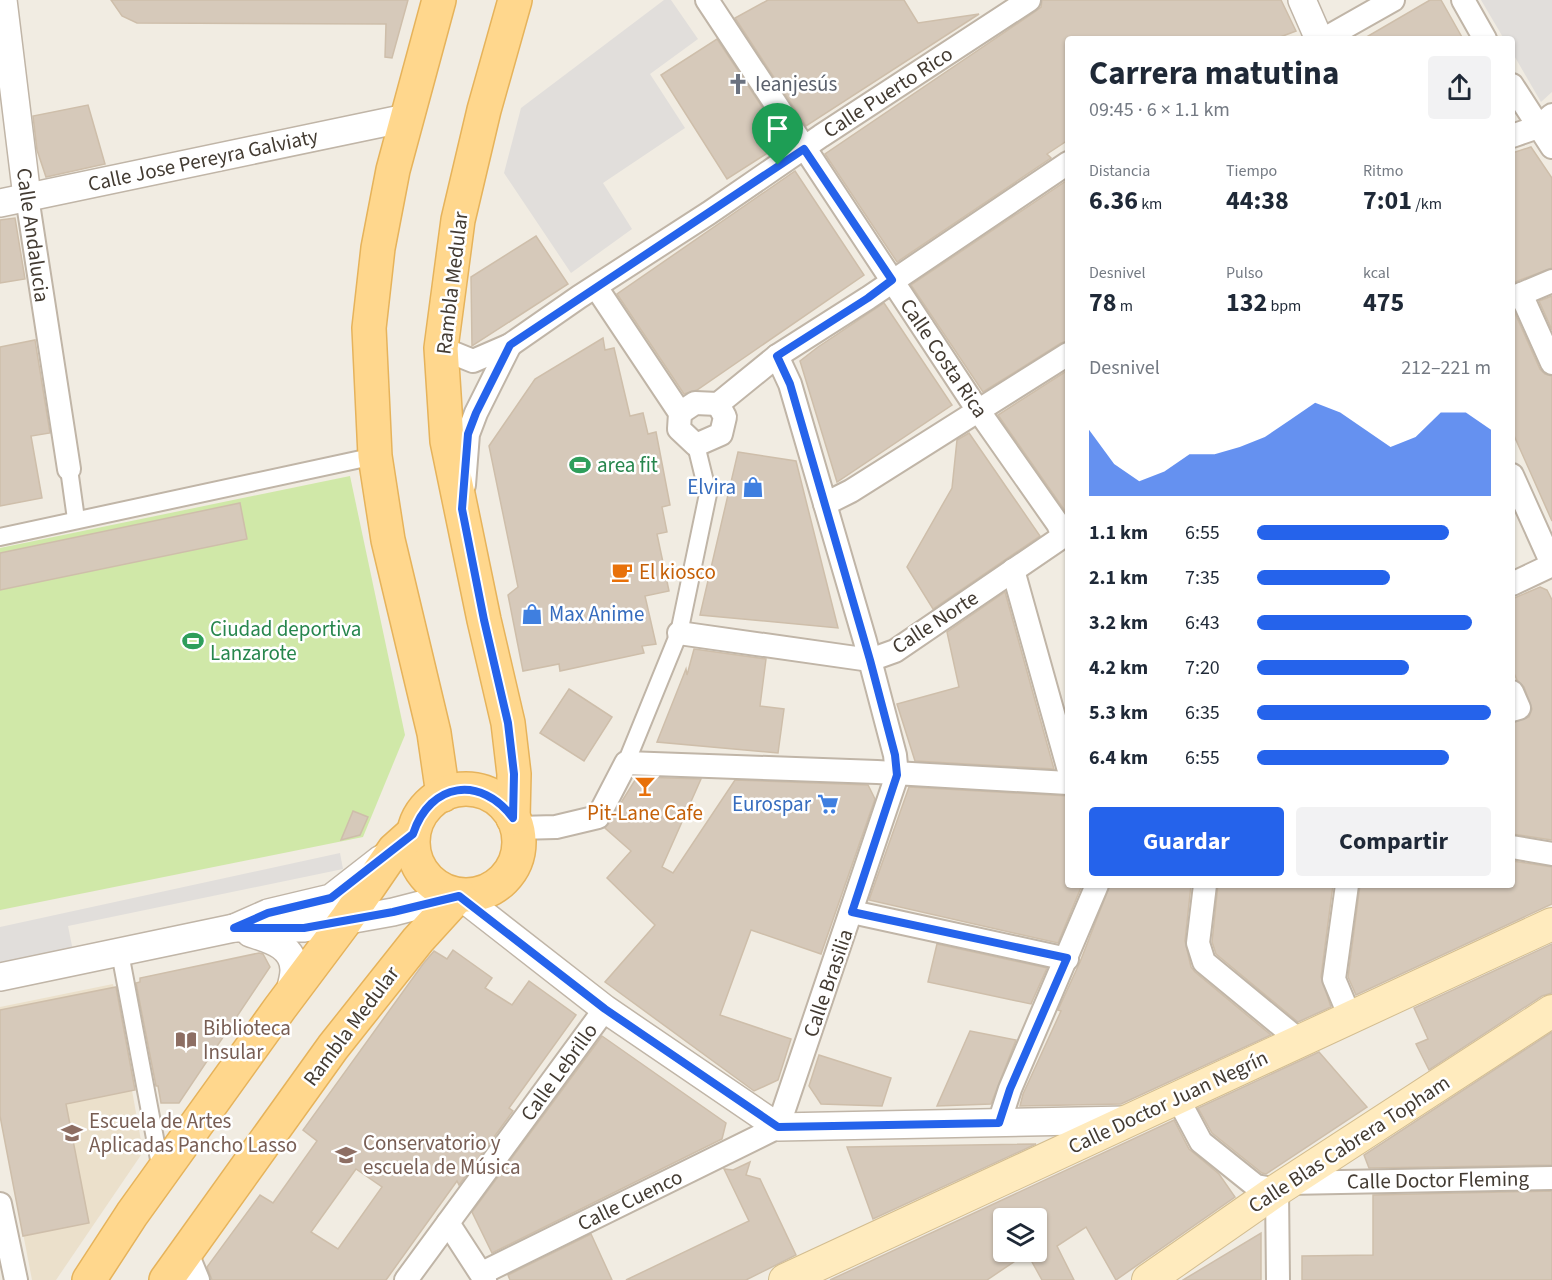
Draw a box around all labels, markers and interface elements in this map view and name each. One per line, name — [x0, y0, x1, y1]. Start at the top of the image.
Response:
street label: Calle Puerto Rico — [817, 39, 959, 145]
text: Carrera matutina — [1089, 50, 1339, 97]
button: share — [1428, 56, 1491, 119]
place label: Ieanjesús — [755, 69, 838, 99]
church icon: Ieanjesús — [726, 72, 750, 96]
text: 09:45 · 6 × 1.1 km — [1089, 96, 1230, 124]
pin — [752, 103, 803, 165]
icon: arrive — [761, 112, 794, 145]
street label: Calle Jose Pereyra Galviaty — [85, 121, 321, 199]
text: Distancia — [1089, 160, 1150, 182]
text: Tiempo — [1226, 160, 1277, 182]
text: Ritmo — [1363, 160, 1403, 182]
street label: Calle Andalucia — [9, 166, 57, 304]
text: 6.36 — [1089, 182, 1138, 219]
text: 44:38 — [1226, 182, 1289, 219]
text: 7:01 — [1363, 182, 1412, 219]
text: km — [1138, 193, 1162, 215]
text: /km — [1412, 193, 1442, 215]
street label: Rambla Medular — [428, 209, 476, 356]
text: Desnivel — [1089, 262, 1146, 284]
text: Pulso — [1226, 262, 1263, 284]
text: kcal — [1363, 262, 1390, 284]
text: 78 — [1089, 284, 1116, 321]
text: 132 — [1226, 284, 1267, 321]
text: 475 — [1363, 284, 1404, 321]
street label: Calle Costa Rica — [893, 292, 995, 424]
text: m — [1116, 295, 1133, 317]
text: bpm — [1267, 295, 1301, 317]
text: Desnivel — [1089, 354, 1160, 382]
text: 212–221 m — [1401, 354, 1491, 382]
place label: area fit — [597, 450, 658, 480]
sports icon: area fit — [568, 453, 592, 477]
place label: Elvira — [687, 472, 736, 502]
shop icon: Elvira — [741, 475, 765, 499]
text: 1.1 km — [1089, 519, 1148, 547]
text: 6:55 — [1185, 519, 1220, 547]
place label: El kiosco — [639, 557, 716, 587]
cafe icon: El kiosco — [610, 560, 634, 584]
text: 2.1 km — [1089, 564, 1148, 592]
text: 7:35 — [1185, 564, 1220, 592]
street label: Calle Norte — [886, 583, 984, 661]
place label: Max Anime — [549, 599, 644, 629]
shop icon: Max Anime — [520, 602, 544, 626]
text: 3.2 km — [1089, 609, 1148, 637]
text: 6:43 — [1185, 609, 1220, 637]
place label: Ciudad deportiva Lanzarote — [210, 614, 361, 668]
sports icon: Ciudad deportiva Lanzarote — [181, 629, 205, 653]
text: 4.2 km — [1089, 654, 1148, 682]
text: 7:20 — [1185, 654, 1220, 682]
text: 5.3 km — [1089, 699, 1148, 727]
text: 6:35 — [1185, 699, 1220, 727]
text: 6.4 km — [1089, 744, 1148, 772]
text: 6:55 — [1185, 744, 1220, 772]
bar icon: Pit-Lane Cafe — [633, 774, 657, 798]
place label: Eurospar — [732, 789, 812, 819]
supermarket icon: Eurospar — [816, 792, 840, 816]
place label: Pit-Lane Cafe — [587, 798, 703, 828]
button: Guardar — [1089, 807, 1284, 876]
button: Compartir — [1296, 807, 1491, 876]
street label: Calle Brasilia — [795, 925, 861, 1041]
street label: Rambla Medular — [296, 959, 407, 1092]
place label: Biblioteca Insular — [203, 1013, 291, 1067]
street label: Calle Lebrillo — [513, 1017, 605, 1127]
library icon: Biblioteca Insular — [174, 1028, 198, 1052]
street label: Calle Doctor Juan Negrín — [1063, 1042, 1273, 1162]
street label: Calle Blas Cabrera Topham — [1242, 1067, 1456, 1221]
place label: Escuela de Artes Aplicadas Pancho Lasso — [89, 1106, 297, 1160]
school or university icon: Escuela de Artes Aplicadas Pancho Lasso — [60, 1121, 84, 1145]
place label: Conservatorio y escuela de Música — [363, 1128, 521, 1182]
school or university icon: Conservatorio y escuela de Música — [334, 1143, 358, 1167]
street label: Calle Cuenco — [572, 1162, 688, 1238]
street label: Calle Doctor Fleming — [1347, 1163, 1530, 1197]
map controls — [993, 1208, 1047, 1262]
button: layers — [993, 1208, 1047, 1262]

